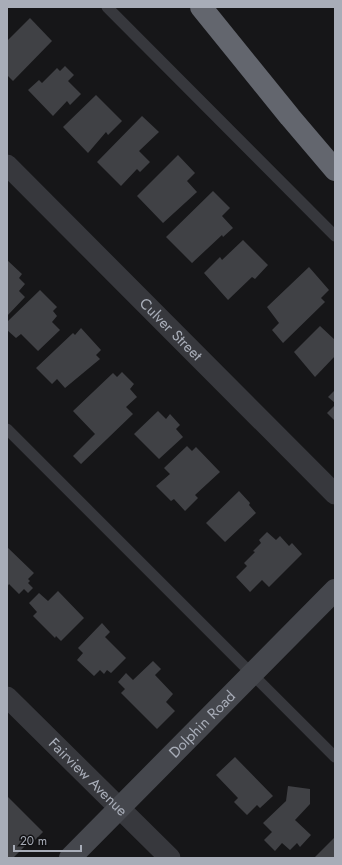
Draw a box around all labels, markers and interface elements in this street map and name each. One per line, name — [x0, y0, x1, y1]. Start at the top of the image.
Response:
street label: Culver Street — [134, 293, 208, 366]
street label: Dolphin Road — [164, 686, 241, 763]
street label: Fairview Avenue — [44, 733, 133, 821]
scale bar — [14, 827, 81, 853]
text: 20 m — [20, 832, 47, 850]

